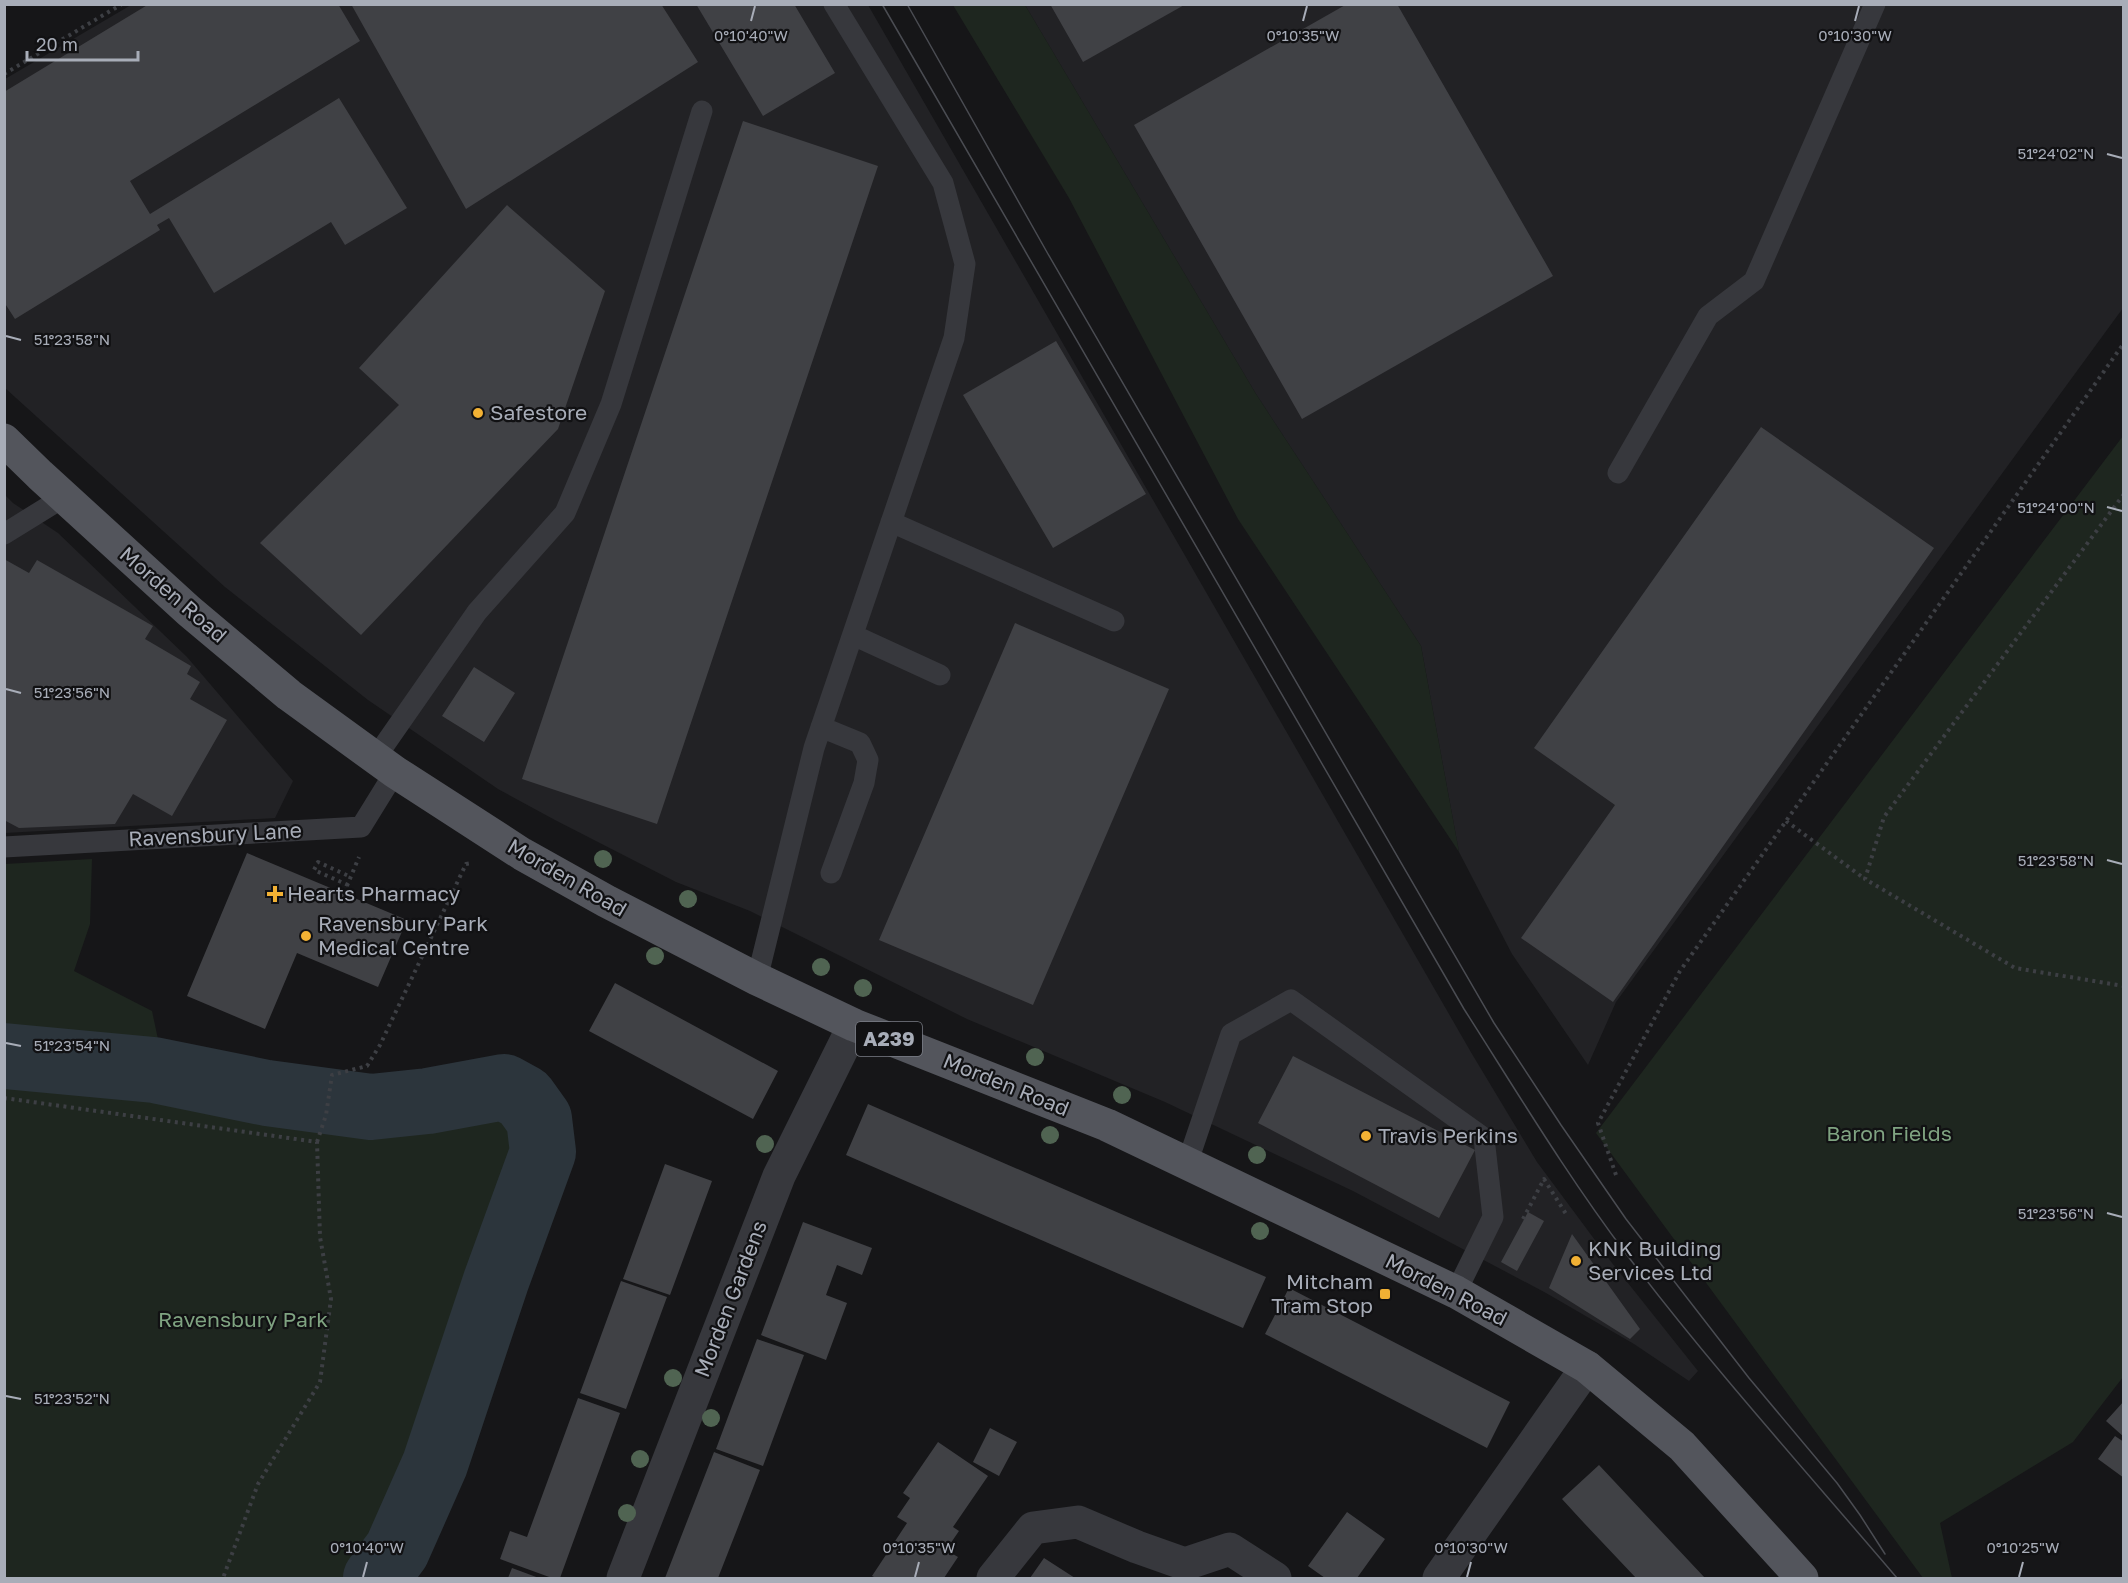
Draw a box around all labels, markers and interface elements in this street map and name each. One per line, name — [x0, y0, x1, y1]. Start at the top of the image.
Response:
scale bar — [27, 24, 138, 62]
text: 0°10'40"W — [714, 26, 788, 44]
text: 0°10'35"W — [1266, 26, 1340, 44]
text: 0°10'30"W — [1818, 26, 1892, 44]
text: 20 m — [36, 33, 78, 55]
text: 51°24'02"N — [2017, 144, 2095, 162]
text: 51°23'58"N — [34, 330, 110, 348]
place label: Safestore — [490, 399, 587, 425]
marker: Safestore — [471, 406, 485, 420]
text: 51°24'00"N — [2017, 498, 2095, 516]
street label: Morden Road — [115, 541, 233, 648]
text: 51°23'56"N — [34, 683, 110, 701]
street label: Ravensbury Lane — [128, 816, 302, 852]
street label: Morden Road — [503, 833, 632, 922]
text: 51°23'58"N — [2018, 851, 2094, 869]
place label: Hearts Pharmacy — [287, 880, 461, 906]
marker: Hearts Pharmacy — [268, 887, 282, 901]
place label: Ravensbury Park Medical Centre — [318, 910, 488, 960]
marker: Ravensbury Park Medical Centre — [299, 929, 313, 943]
road number: A239 — [856, 1022, 922, 1056]
text: 51°23'54"N — [34, 1036, 110, 1054]
street label: Morden Road — [940, 1047, 1073, 1121]
park label: Baron Fields — [1826, 1120, 1952, 1146]
place label: Travis Perkins — [1378, 1122, 1518, 1148]
marker: Travis Perkins — [1359, 1129, 1373, 1143]
text: 51°23'56"N — [2018, 1204, 2094, 1222]
street label: Morden Gardens — [688, 1217, 772, 1381]
place label: KNK Building Services Ltd — [1588, 1235, 1721, 1285]
street label: Morden Road — [1381, 1247, 1512, 1331]
marker: KNK Building Services Ltd — [1569, 1254, 1583, 1268]
place label: Mitcham Tram Stop — [1271, 1268, 1373, 1318]
marker: Mitcham Tram Stop — [1378, 1287, 1392, 1301]
park label: Ravensbury Park — [158, 1306, 328, 1332]
text: 51°23'52"N — [34, 1389, 110, 1407]
text: 0°10'40"W — [330, 1538, 404, 1556]
text: 0°10'35"W — [882, 1538, 956, 1556]
text: 0°10'30"W — [1434, 1538, 1508, 1556]
text: 0°10'25"W — [1987, 1538, 2059, 1556]

